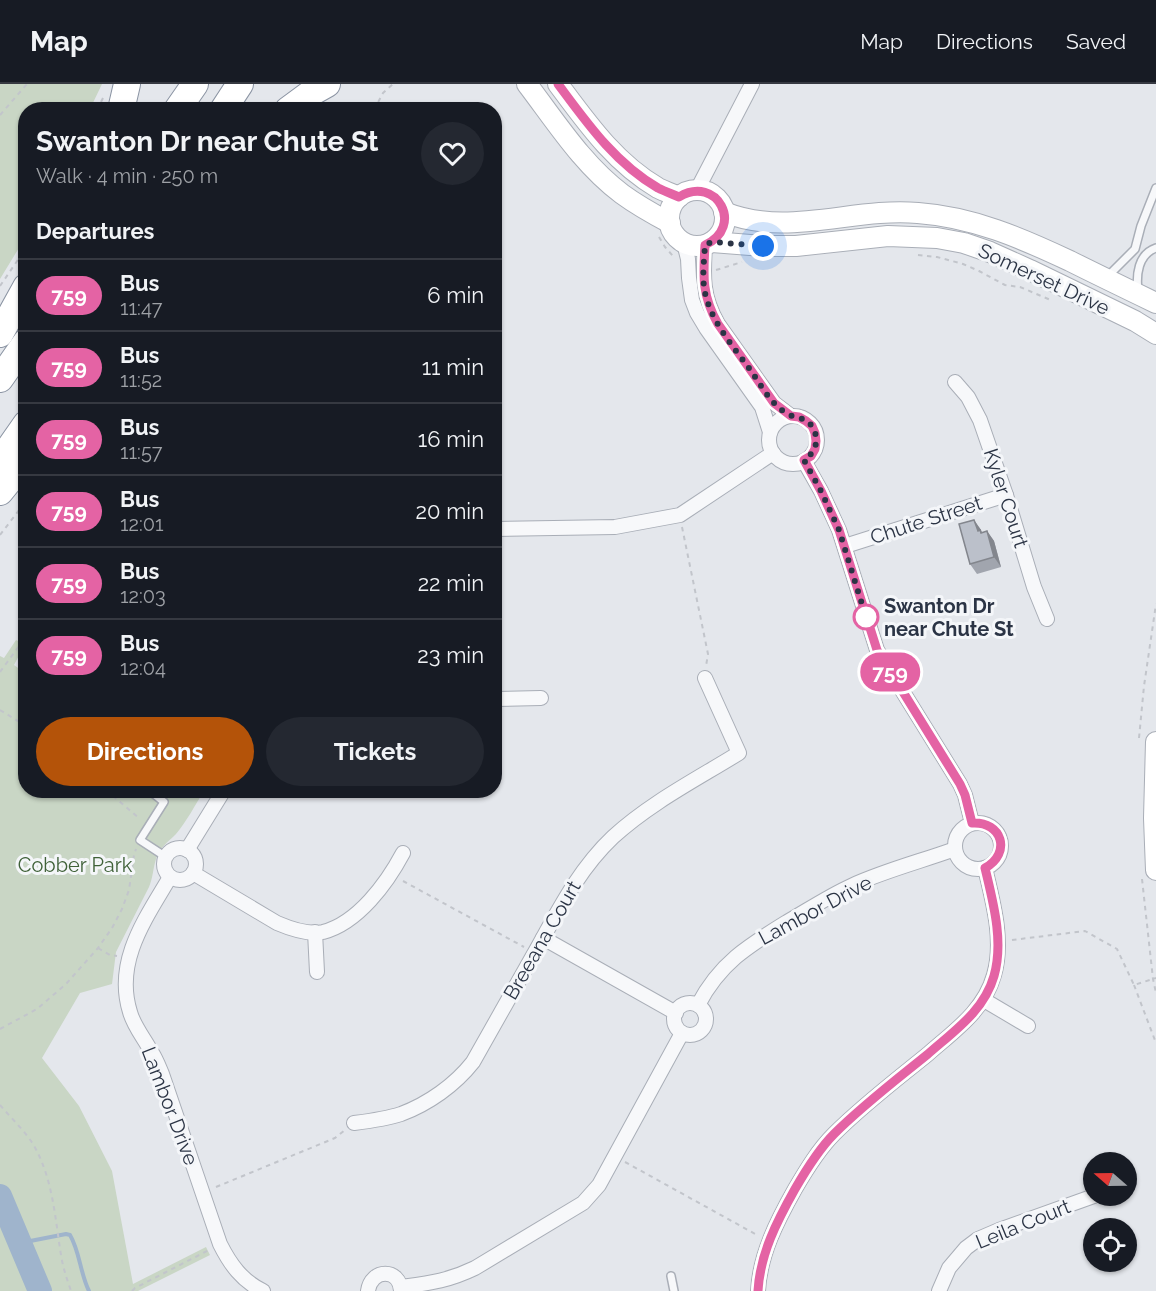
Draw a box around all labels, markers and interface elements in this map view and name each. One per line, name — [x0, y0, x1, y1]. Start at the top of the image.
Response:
text: Map — [30, 25, 88, 58]
text: Map — [860, 29, 903, 54]
text: Directions — [936, 29, 1033, 54]
text: Saved — [1066, 29, 1126, 54]
button: heart — [421, 122, 484, 185]
text: Swanton Dr near Chute St — [36, 125, 379, 158]
text: Walk · 4 min · 250 m — [36, 164, 218, 188]
text: Departures — [36, 218, 154, 244]
your location — [748, 231, 778, 261]
street label: Somerset Drive — [975, 238, 1114, 320]
text: Bus — [120, 270, 159, 296]
text: 6 min — [427, 282, 484, 308]
text: 759 — [51, 283, 87, 308]
text: 11:47 — [120, 296, 162, 320]
text: Bus — [120, 342, 159, 368]
text: 11 min — [422, 354, 484, 380]
text: 759 — [51, 355, 87, 380]
text: 11:52 — [120, 368, 162, 392]
text: Bus — [120, 414, 159, 440]
text: 16 min — [418, 426, 484, 452]
text: 759 — [51, 427, 87, 452]
text: 11:57 — [120, 440, 162, 464]
street label: Kyler Court — [979, 445, 1033, 551]
text: Bus — [120, 486, 159, 512]
street label: Chute Street — [867, 491, 985, 549]
text: 20 min — [416, 498, 484, 524]
text: 759 — [51, 499, 87, 524]
text: 12:01 — [120, 512, 164, 536]
text: Bus — [120, 558, 159, 584]
text: 22 min — [418, 570, 484, 596]
text: 759 — [51, 571, 87, 596]
text: 12:03 — [120, 584, 166, 608]
place label: Swanton Dr near Chute St — [884, 594, 1014, 641]
marker: Swanton Dr near Chute St — [853, 604, 879, 630]
text: Bus — [120, 630, 159, 656]
text: 23 min — [417, 642, 484, 668]
text: 759 — [51, 643, 87, 668]
line badge: 759 — [856, 652, 924, 692]
text: 12:04 — [120, 656, 166, 680]
text: 759 — [872, 660, 908, 685]
button: Directions — [36, 717, 254, 786]
button: Tickets — [266, 717, 484, 786]
park label: Cobber Park — [18, 853, 133, 877]
street label: Lambor Drive — [754, 870, 876, 950]
street label: Breeana Court — [498, 876, 586, 1004]
street label: Lambor Drive — [136, 1044, 204, 1169]
north arrow — [1083, 1152, 1137, 1206]
map controls — [1083, 1152, 1137, 1272]
street label: Leila Court — [972, 1194, 1074, 1254]
button: locate — [1083, 1218, 1137, 1272]

